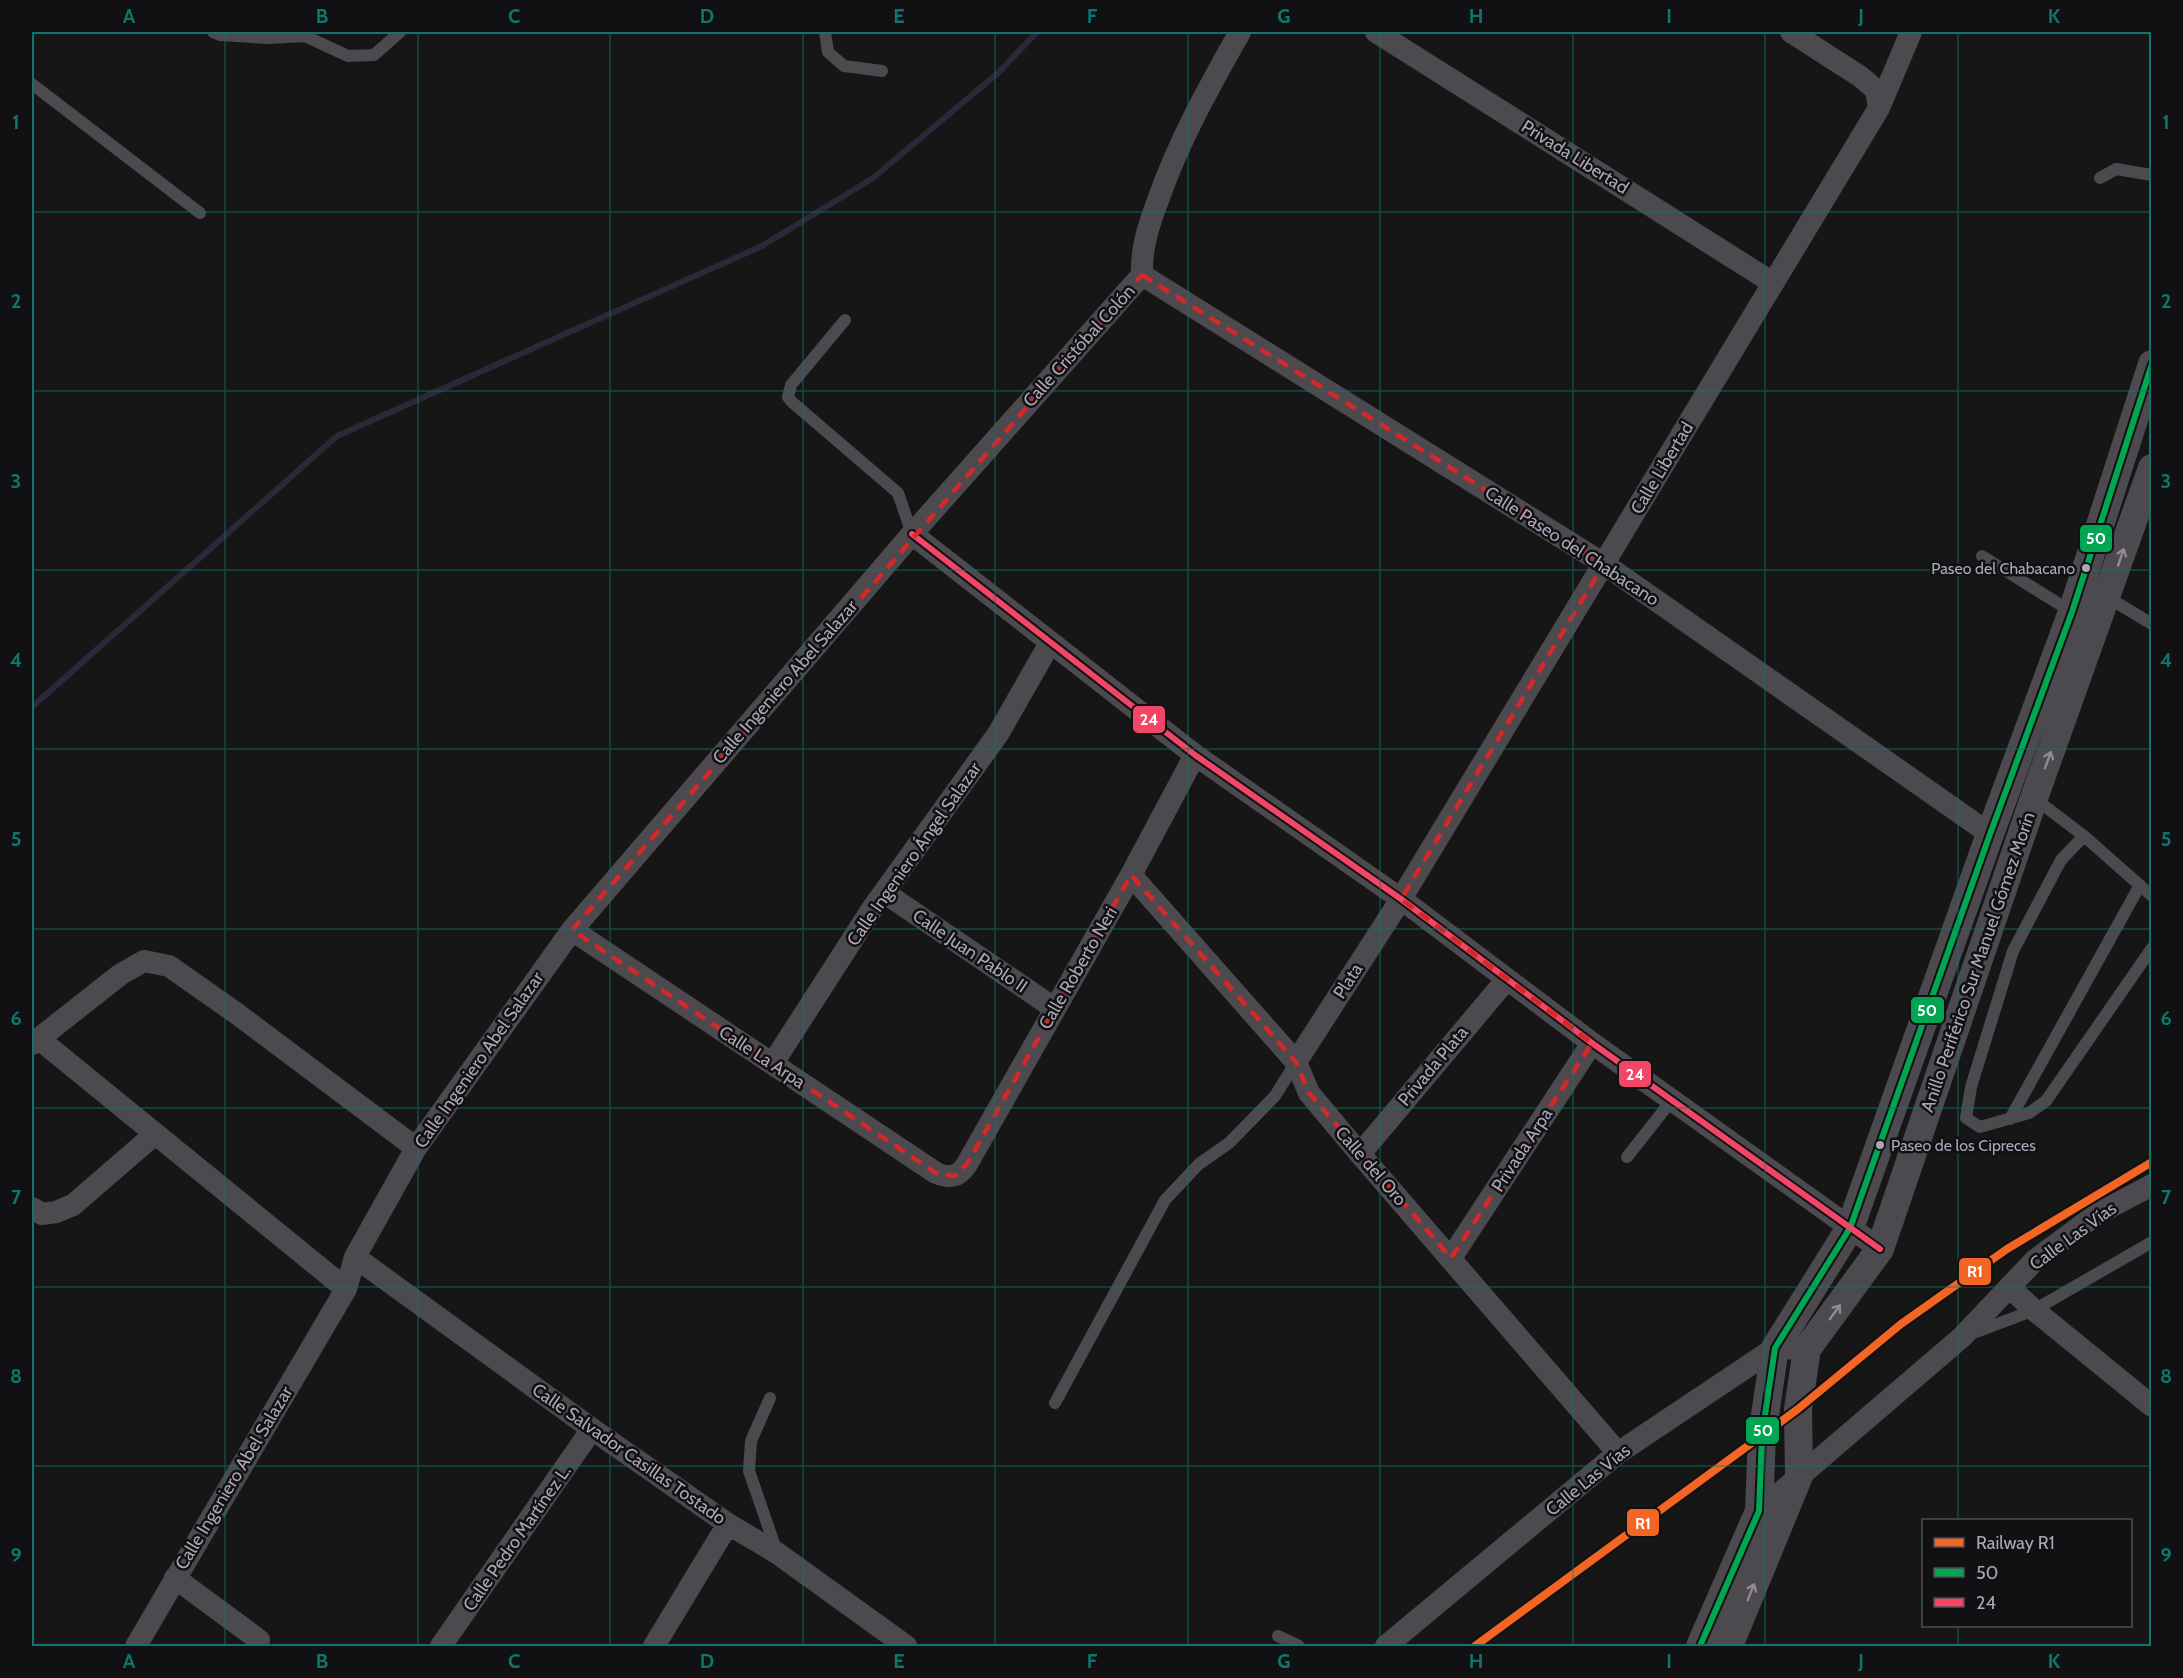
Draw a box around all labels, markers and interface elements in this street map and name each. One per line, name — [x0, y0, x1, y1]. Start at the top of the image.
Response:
text: A — [123, 4, 136, 28]
text: B — [316, 4, 328, 28]
text: C — [508, 4, 520, 28]
text: D — [700, 4, 714, 28]
text: E — [893, 4, 905, 28]
text: F — [1087, 4, 1098, 28]
text: G — [1277, 4, 1291, 28]
text: H — [1469, 4, 1483, 28]
text: I — [1666, 4, 1672, 28]
text: J — [1857, 4, 1864, 28]
text: K — [2048, 4, 2061, 28]
text: 1 — [12, 110, 20, 134]
text: 1 — [2162, 110, 2170, 134]
street label: Privada Libertad — [1517, 115, 1633, 199]
street label: Calle Cristóbal Colón — [1018, 280, 1140, 412]
text: 2 — [11, 289, 21, 313]
text: 2 — [2161, 289, 2171, 313]
street label: Calle Libertad — [1626, 418, 1698, 518]
text: 3 — [11, 469, 21, 493]
text: 3 — [2161, 469, 2171, 493]
street label: Calle Paseo del Chabacano — [1481, 481, 1663, 611]
line badge: 50 — [2079, 524, 2113, 553]
text: 50 — [2086, 529, 2106, 548]
one-way arrow — [2116, 548, 2127, 567]
place label: Paseo del Chabacano — [1931, 559, 2075, 578]
marker: Paseo del Chabacano — [2080, 562, 2092, 574]
street label: Calle Ingeniero Abel Salazar — [708, 595, 862, 768]
text: 4 — [10, 648, 22, 672]
text: 4 — [2160, 648, 2172, 672]
line badge: 24 — [1132, 705, 1166, 734]
text: 24 — [1140, 710, 1158, 729]
one-way arrow — [2043, 751, 2054, 770]
street label: Calle Ingeniero Ángel Salazar — [842, 758, 986, 950]
street label: Anillo Periférico Sur Manuel Gómez Morín — [1916, 809, 2040, 1115]
text: 5 — [11, 827, 21, 851]
text: 5 — [2161, 827, 2171, 851]
street label: Calle Roberto Neri — [1034, 903, 1122, 1033]
street label: Calle Juan Pablo II — [908, 904, 1032, 998]
street label: Plata — [1329, 959, 1368, 1003]
street label: Calle Ingeniero Abel Salazar — [410, 967, 548, 1152]
line badge: 50 — [1910, 996, 1945, 1024]
text: 50 — [1917, 1001, 1937, 1020]
text: 6 — [10, 1006, 22, 1030]
text: 6 — [2160, 1006, 2172, 1030]
street label: Calle La Arpa — [715, 1021, 810, 1093]
street label: Privada Plata — [1393, 1021, 1473, 1110]
line badge: 24 — [1618, 1060, 1652, 1088]
text: 24 — [1626, 1065, 1644, 1084]
street label: Privada Arpa — [1487, 1104, 1557, 1196]
street label: Calle del Oro — [1331, 1122, 1412, 1210]
place label: Paseo de los Cipreces — [1891, 1136, 2036, 1155]
marker: Paseo de los Cipreces — [1874, 1139, 1886, 1151]
text: 7 — [11, 1185, 22, 1209]
text: 7 — [2161, 1185, 2172, 1209]
street label: Calle Las Vías — [2025, 1197, 2121, 1275]
line badge: R1 — [1958, 1257, 1992, 1286]
text: R1 — [1967, 1262, 1983, 1281]
one-way arrow — [1829, 1304, 1841, 1320]
text: 8 — [10, 1364, 22, 1388]
text: 8 — [2160, 1364, 2172, 1388]
street label: Calle Salvador Casillas Tostado — [528, 1379, 730, 1529]
street label: Calle Ingeniero Abel Salazar — [170, 1382, 298, 1574]
line badge: 50 — [1745, 1416, 1780, 1445]
text: 50 — [1753, 1421, 1773, 1440]
street label: Calle Las Vías — [1541, 1439, 1635, 1521]
street label: Calle Pedro Martínez L. — [458, 1461, 576, 1615]
line badge: R1 — [1626, 1508, 1660, 1537]
text: R1 — [1635, 1514, 1651, 1533]
legend — [1922, 1519, 2132, 1627]
text: Railway R1 — [1976, 1532, 2055, 1554]
text: 9 — [10, 1543, 22, 1567]
text: 9 — [2160, 1543, 2172, 1567]
text: 50 — [1976, 1562, 1998, 1584]
one-way arrow — [1746, 1584, 1757, 1602]
text: 24 — [1976, 1592, 1996, 1614]
text: A — [123, 1649, 136, 1673]
text: B — [316, 1649, 328, 1673]
text: C — [508, 1649, 520, 1673]
text: D — [700, 1649, 714, 1673]
text: E — [893, 1649, 905, 1673]
text: F — [1087, 1649, 1098, 1673]
text: G — [1277, 1649, 1291, 1673]
text: H — [1469, 1649, 1483, 1673]
text: I — [1666, 1649, 1672, 1673]
text: J — [1857, 1649, 1864, 1673]
text: K — [2048, 1649, 2061, 1673]

